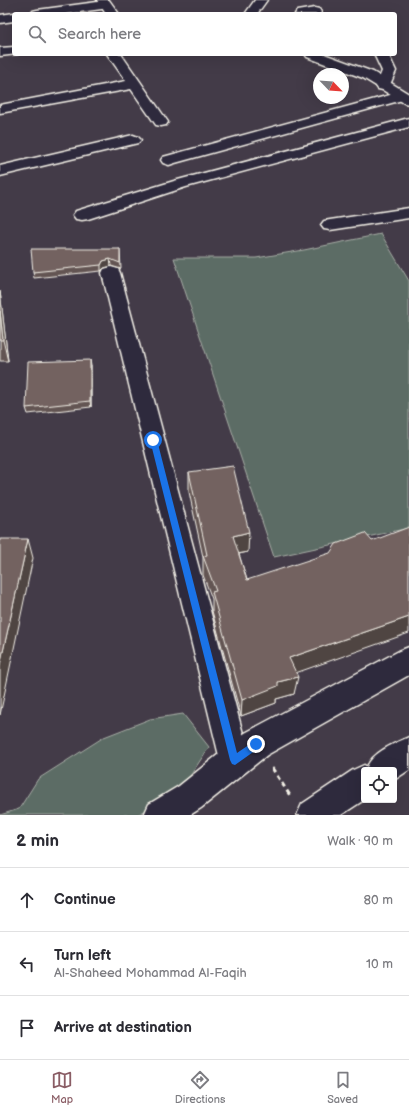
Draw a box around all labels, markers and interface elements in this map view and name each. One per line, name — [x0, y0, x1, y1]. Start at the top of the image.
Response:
search box — [12, 12, 397, 56]
icon: search — [26, 23, 48, 45]
text: Search here — [58, 25, 141, 44]
north arrow — [313, 68, 349, 104]
route start — [144, 431, 162, 449]
route end — [247, 735, 265, 753]
map controls — [361, 767, 397, 803]
button: locate — [361, 767, 397, 803]
text: 2 min — [16, 831, 59, 851]
text: Walk · 90 m — [327, 833, 393, 849]
icon: ahead — [16, 889, 38, 911]
text: Continue — [54, 890, 116, 909]
text: 80 m — [364, 892, 393, 908]
text: Turn left — [54, 946, 111, 965]
icon: left — [16, 953, 38, 975]
text: 10 m — [366, 956, 393, 972]
text: Al-Shaheed Mohammad Al-Faqih — [54, 965, 247, 981]
icon: arrive — [16, 1017, 38, 1039]
text: Arrive at destination — [54, 1018, 192, 1037]
tab: Map — [51, 1069, 73, 1106]
tab: Directions — [175, 1069, 225, 1106]
tab: Saved — [327, 1069, 358, 1106]

